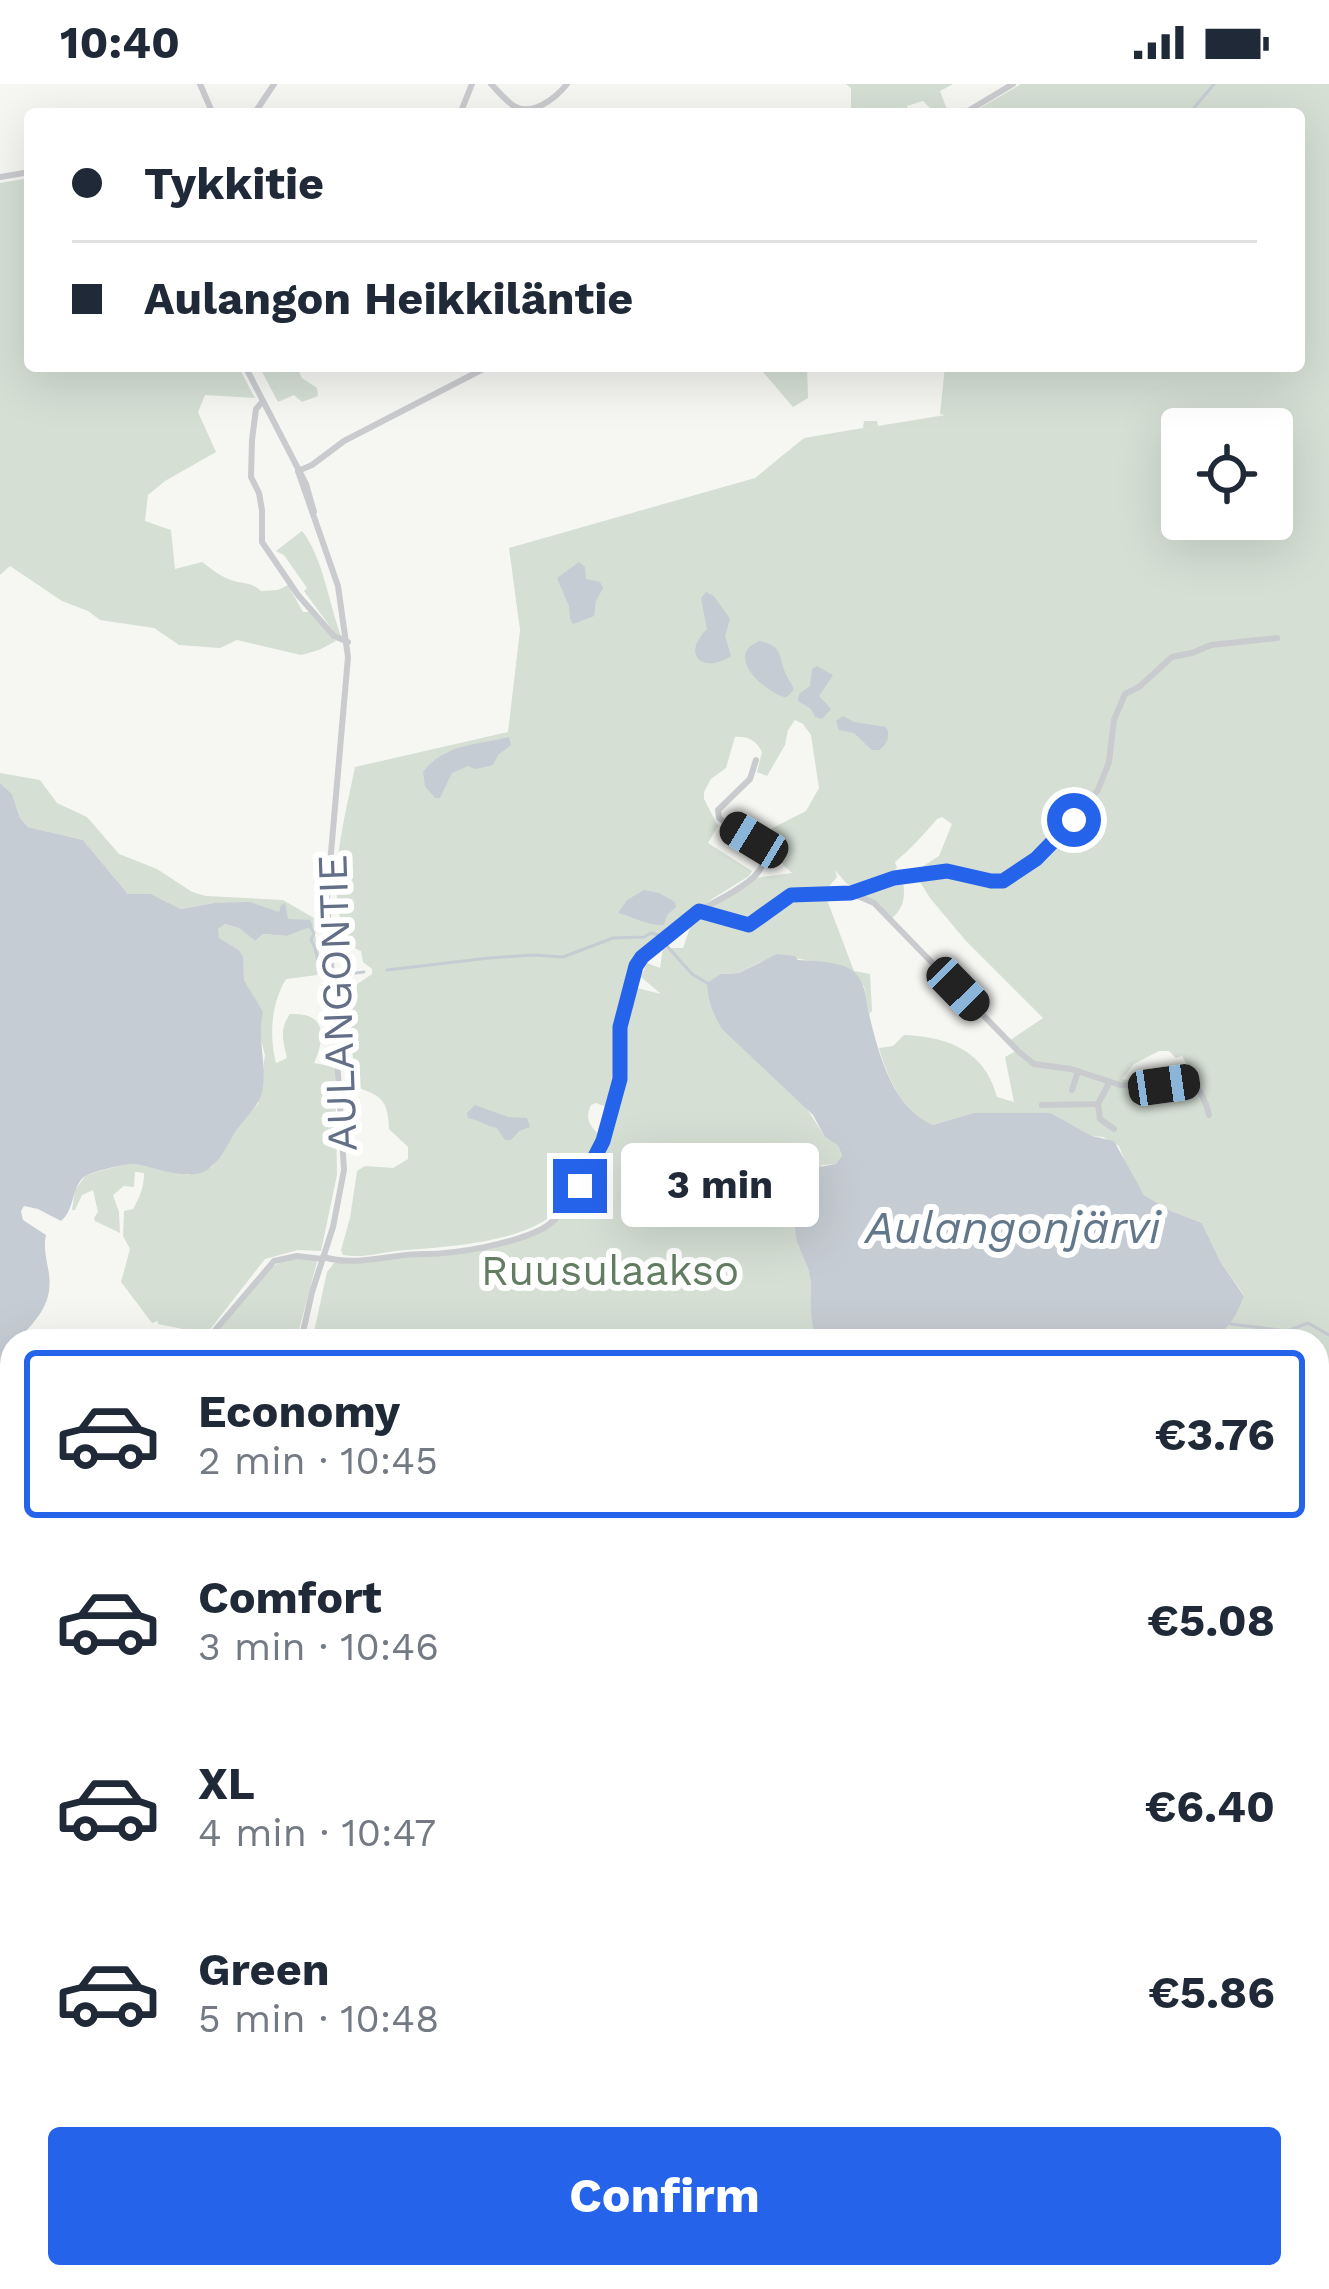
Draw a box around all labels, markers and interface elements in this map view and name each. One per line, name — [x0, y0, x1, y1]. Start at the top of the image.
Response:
text: 10:40 — [60, 16, 180, 69]
text: Tykkitie — [144, 157, 324, 210]
text: Aulangon Heikkiläntie — [144, 272, 633, 325]
map controls — [1161, 408, 1293, 540]
button: locate — [1161, 408, 1293, 540]
route start — [1047, 793, 1101, 847]
car — [714, 806, 794, 874]
street label: AULANGONTIE — [307, 854, 367, 1152]
car — [920, 951, 996, 1027]
car — [1126, 1062, 1202, 1108]
callout: 3 min — [622, 1144, 820, 1228]
route end — [553, 1159, 607, 1213]
text: 3 min — [667, 1162, 773, 1207]
water label: Aulangonjärvi — [863, 1201, 1162, 1254]
park label: Ruusulaakso — [481, 1246, 739, 1295]
icon: car — [54, 1380, 162, 1488]
text: Economy — [198, 1385, 400, 1438]
text: €3.76 — [1155, 1408, 1275, 1461]
text: 2 min · 10:45 — [198, 1438, 438, 1483]
icon: car — [54, 1566, 162, 1674]
text: Comfort — [198, 1571, 382, 1624]
text: €5.08 — [1147, 1594, 1275, 1647]
text: 3 min · 10:46 — [198, 1624, 439, 1669]
icon: car — [54, 1752, 162, 1860]
text: XL — [198, 1757, 255, 1810]
text: €6.40 — [1145, 1780, 1275, 1833]
text: 4 min · 10:47 — [198, 1810, 436, 1855]
icon: car — [54, 1938, 162, 2046]
text: Green — [198, 1943, 330, 1996]
text: €5.86 — [1148, 1966, 1275, 2019]
text: 5 min · 10:48 — [198, 1996, 439, 2041]
button: Confirm — [48, 2127, 1281, 2265]

